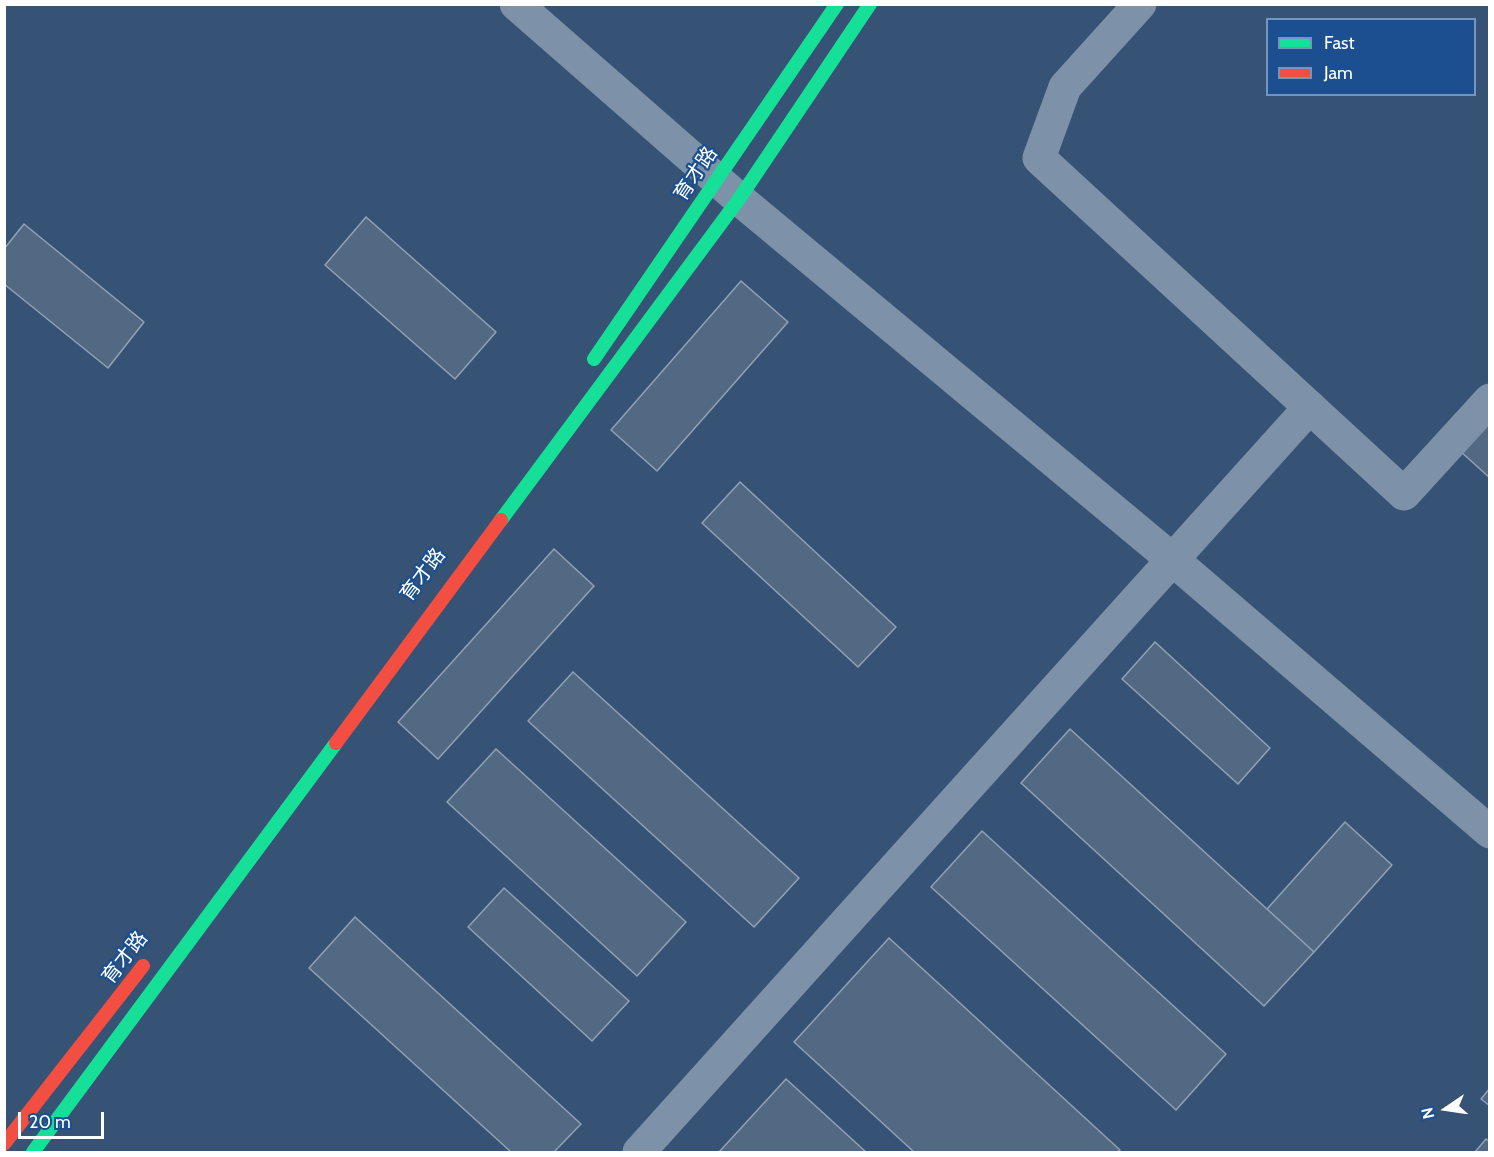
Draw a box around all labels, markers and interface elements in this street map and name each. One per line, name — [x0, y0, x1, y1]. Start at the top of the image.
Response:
legend — [1266, 18, 1476, 96]
text: Fast — [1324, 32, 1355, 54]
text: Jam — [1324, 62, 1353, 84]
street label: 育才路 — [669, 142, 723, 206]
street label: 育才路 — [395, 544, 451, 606]
street label: 育才路 — [97, 927, 153, 989]
north arrow — [1416, 1079, 1476, 1139]
scale bar — [21, 1100, 106, 1138]
text: N — [1417, 1106, 1439, 1121]
text: 20 m — [29, 1111, 71, 1133]

